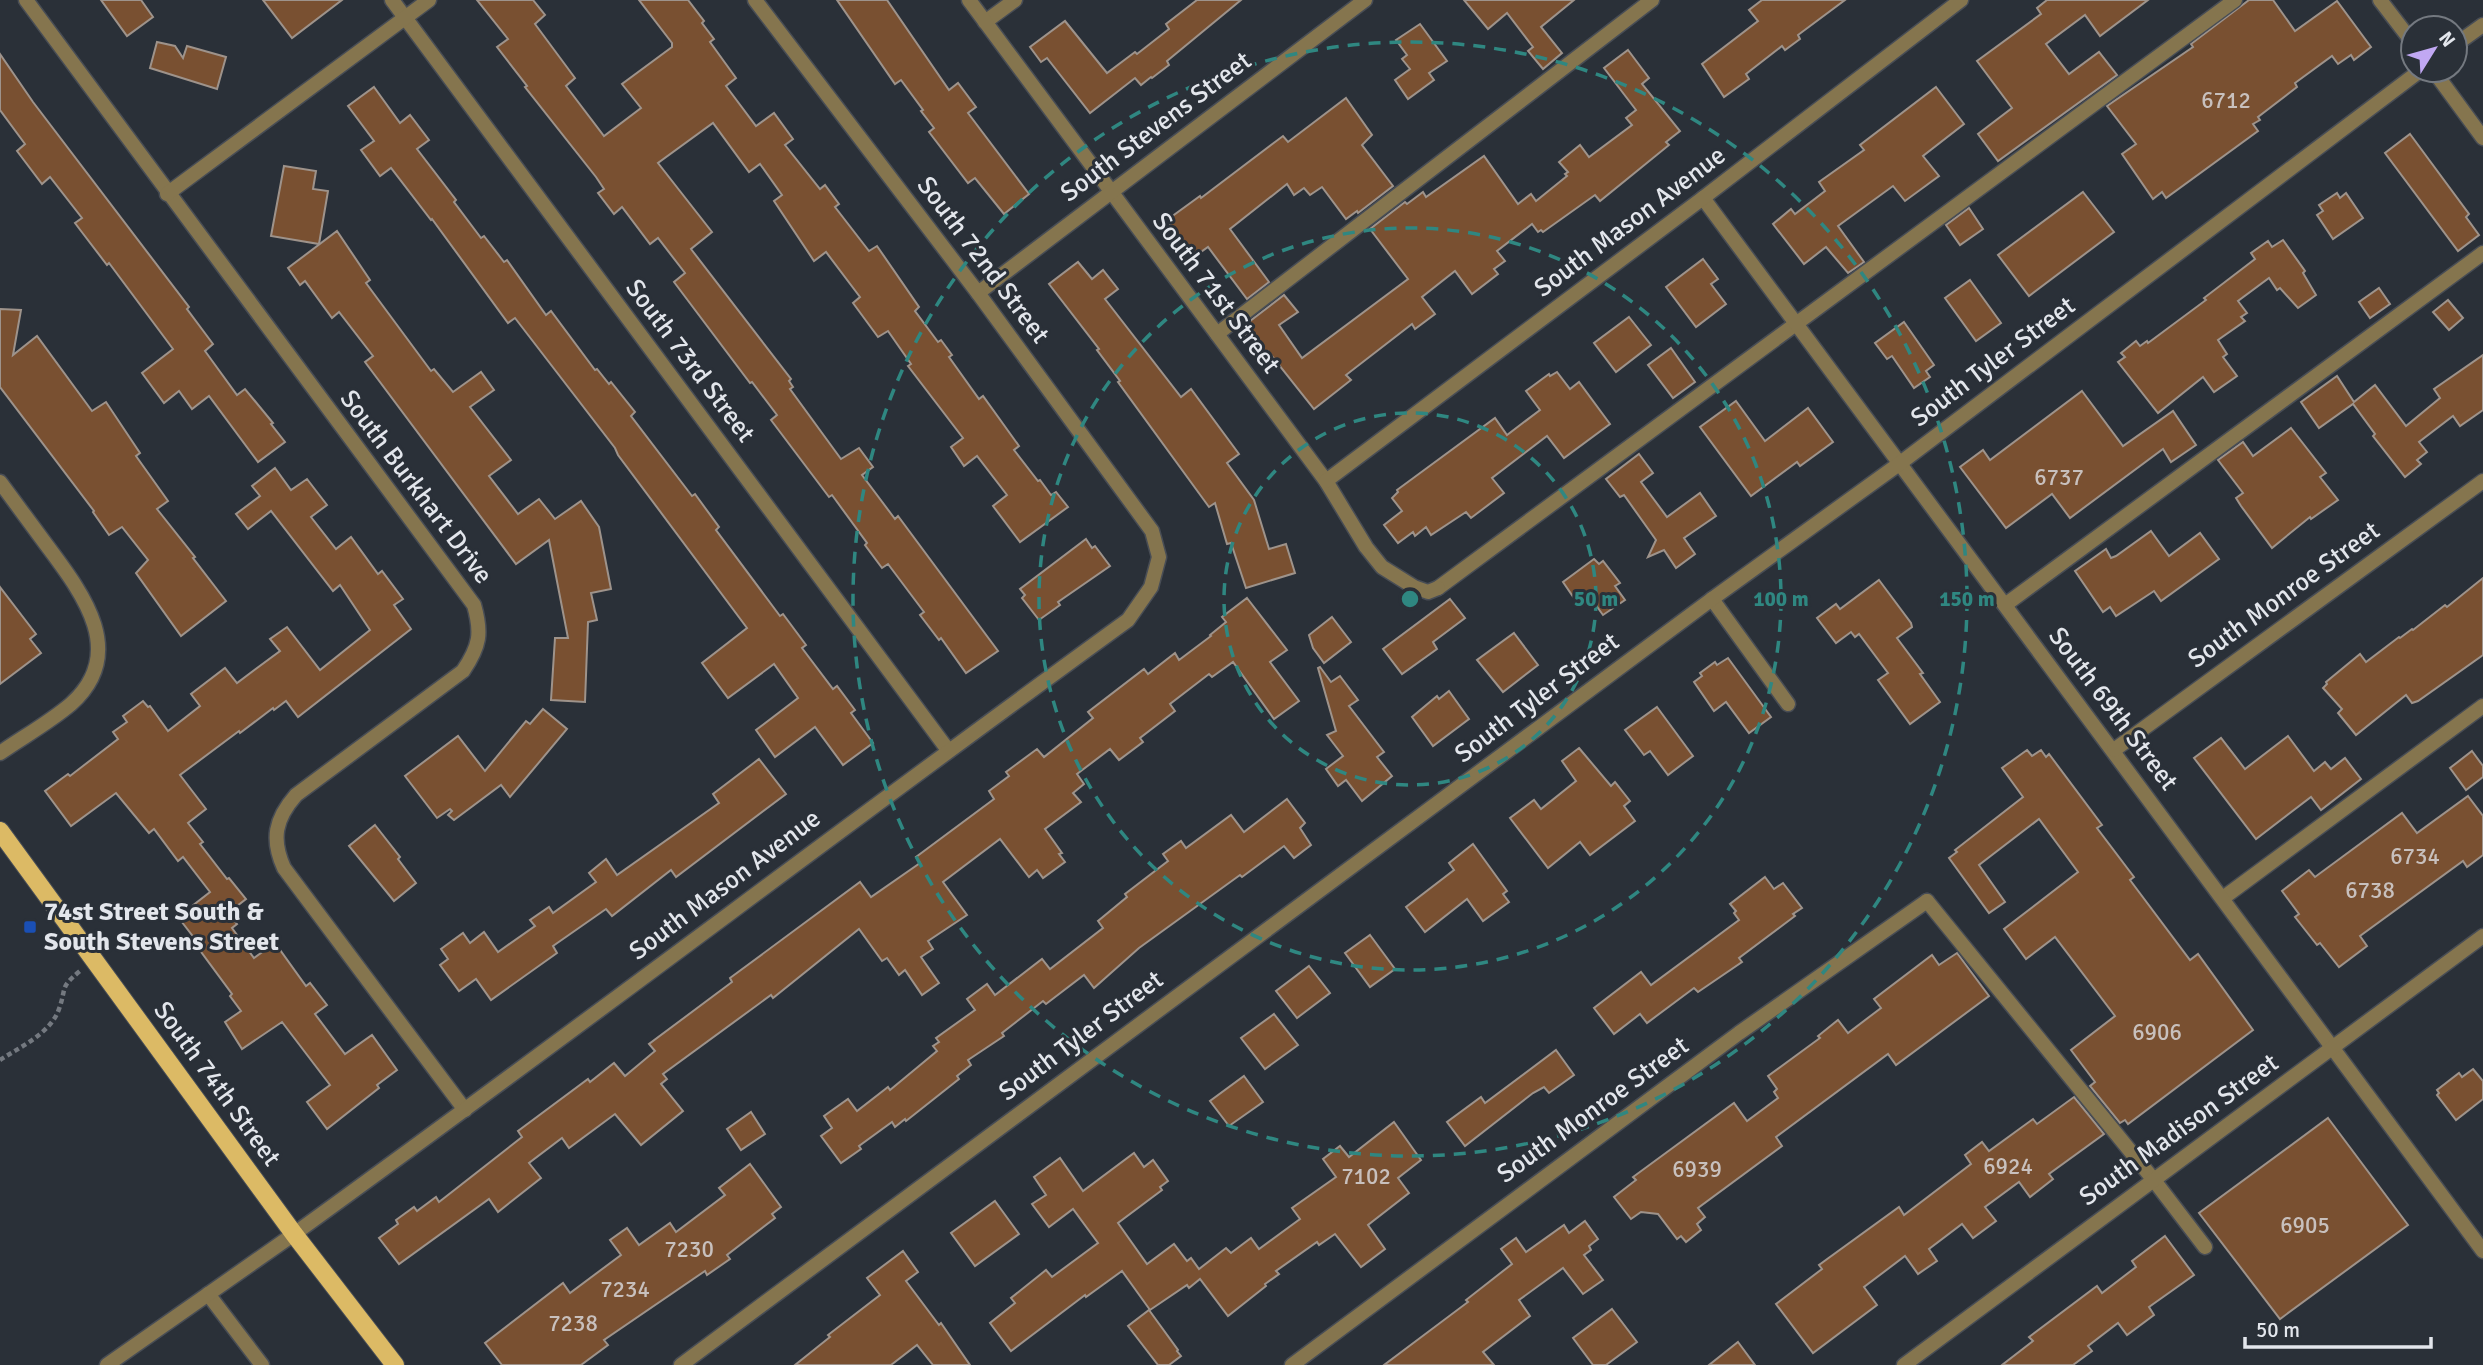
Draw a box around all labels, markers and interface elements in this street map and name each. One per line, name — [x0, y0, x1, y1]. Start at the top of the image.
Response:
north arrow — [2399, 14, 2469, 84]
text: N — [2433, 27, 2460, 52]
street label: South Stevens Street — [1054, 45, 1258, 209]
house number: 6712 — [2201, 86, 2251, 115]
street label: South Mason Avenue — [1528, 140, 1732, 304]
street label: South 72nd Street — [910, 170, 1056, 350]
street label: South 71st Street — [1145, 206, 1287, 380]
street label: South 73rd Street — [618, 273, 762, 449]
street label: South Tyler Street — [1904, 290, 2082, 434]
street label: South Burkhart Drive — [333, 384, 499, 590]
house number: 6737 — [2034, 463, 2084, 492]
street label: South Monroe Street — [2182, 515, 2386, 675]
text: 50 m — [1574, 586, 1618, 612]
text: 100 m — [1753, 586, 1809, 612]
text: 150 m — [1939, 586, 1995, 612]
centre of rings — [1398, 587, 1422, 611]
street label: South 69th Street — [2041, 621, 2185, 797]
street label: South Tyler Street — [1448, 626, 1626, 770]
street label: South Mason Avenue — [623, 803, 827, 967]
house number: 6734 — [2390, 842, 2440, 871]
house number: 6738 — [2345, 876, 2395, 905]
place label: 74st Street South & South Stevens Street — [44, 896, 279, 958]
marker: 74st Street South & South Stevens Street — [22, 919, 38, 935]
street label: South Tyler Street — [992, 964, 1170, 1108]
street label: South 74th Street — [146, 995, 288, 1173]
house number: 6906 — [2132, 1018, 2182, 1047]
street label: South Monroe Street — [1491, 1030, 1695, 1190]
street label: South Madison Street — [2073, 1047, 2285, 1213]
house number: 6924 — [1983, 1152, 2033, 1181]
house number: 6939 — [1672, 1155, 1722, 1184]
house number: 7102 — [1341, 1162, 1391, 1191]
house number: 6905 — [2280, 1211, 2330, 1240]
house number: 7230 — [664, 1235, 714, 1264]
house number: 7234 — [600, 1275, 650, 1304]
scale bar — [2245, 1306, 2430, 1350]
house number: 7238 — [548, 1309, 598, 1338]
text: 50 m — [2256, 1317, 2300, 1343]

